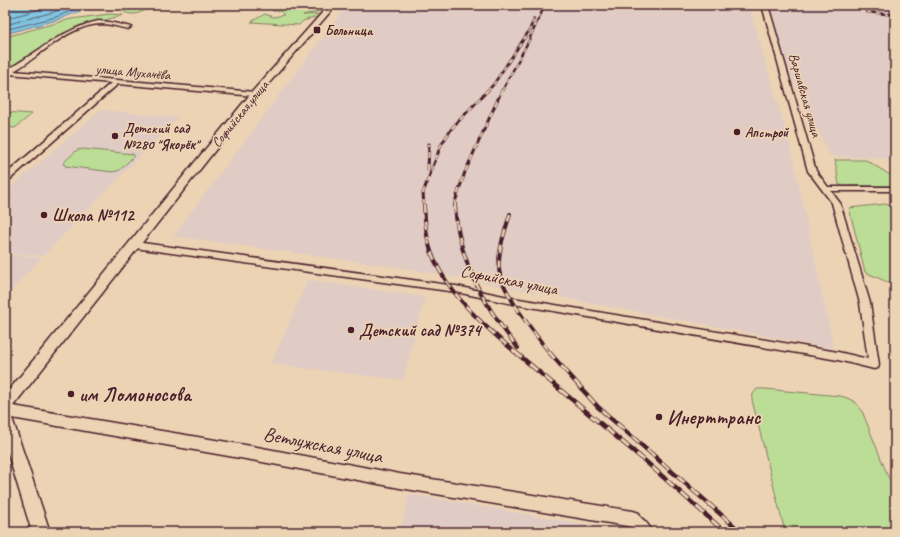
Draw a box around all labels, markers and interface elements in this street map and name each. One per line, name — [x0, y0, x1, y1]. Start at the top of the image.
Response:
place label: Больница — [325, 22, 374, 39]
marker: Больница — [312, 25, 322, 35]
street label: Варшавская улица — [785, 51, 825, 140]
street label: улица Мухачёва — [94, 60, 172, 84]
street label: Софийская улица — [208, 76, 273, 151]
place label: Детский сад №280 "Якорёк" — [123, 120, 202, 153]
place label: Апстрой — [745, 124, 789, 141]
marker: Апстрой — [732, 127, 742, 137]
marker: Детский сад №280 "Якорёк" — [110, 131, 120, 141]
place label: Школа №112 — [52, 205, 135, 226]
marker: Школа №112 — [39, 210, 49, 220]
street label: Софийская улица — [459, 260, 560, 300]
place label: Детский сад №374 — [359, 320, 483, 341]
marker: Детский сад №374 — [346, 325, 356, 335]
place label: им Ломоносова — [79, 382, 193, 407]
marker: им Ломоносова — [66, 389, 76, 399]
place label: Инерттранс — [667, 405, 762, 430]
marker: Инерттранс — [654, 412, 664, 422]
street label: Ветлужская улица — [261, 421, 386, 469]

